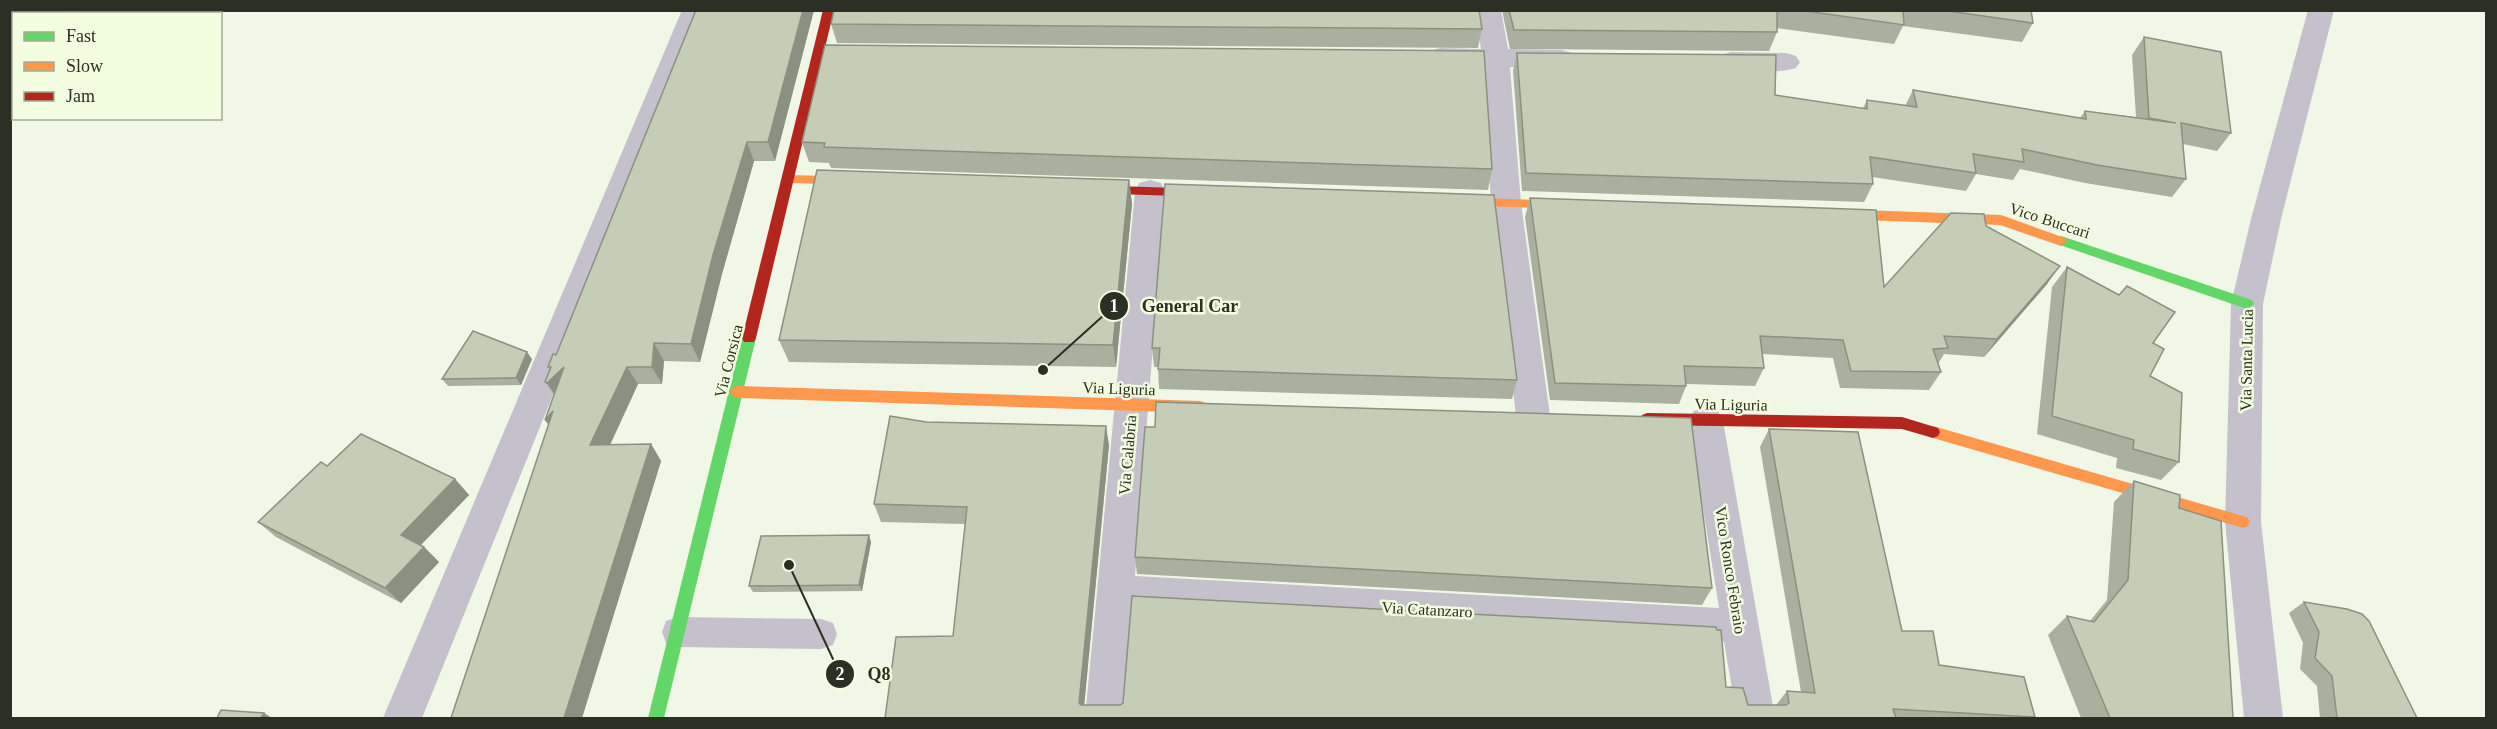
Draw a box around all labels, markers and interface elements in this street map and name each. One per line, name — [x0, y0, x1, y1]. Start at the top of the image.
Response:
legend — [12, 12, 222, 120]
text: Fast — [66, 26, 96, 46]
text: Slow — [66, 56, 103, 76]
text: Jam — [66, 86, 95, 106]
street label: Vico Buccari — [2007, 199, 2093, 242]
callout: General Car — [1099, 288, 1250, 324]
text: 1 — [1110, 296, 1119, 316]
text: General Car — [1142, 296, 1238, 316]
street label: Via Santa Lucia — [2237, 309, 2256, 411]
street label: Via Corsica — [711, 323, 746, 400]
street label: Via Liguria — [1082, 379, 1156, 399]
street label: Via Liguria — [1694, 395, 1768, 415]
street label: Via Calabria — [1116, 414, 1139, 496]
street label: Vico Ronco Febraio — [1712, 505, 1749, 635]
street label: Via Catanzaro — [1381, 599, 1473, 620]
callout: Q8 — [825, 656, 902, 692]
text: 2 — [836, 664, 845, 684]
text: Q8 — [867, 664, 891, 684]

